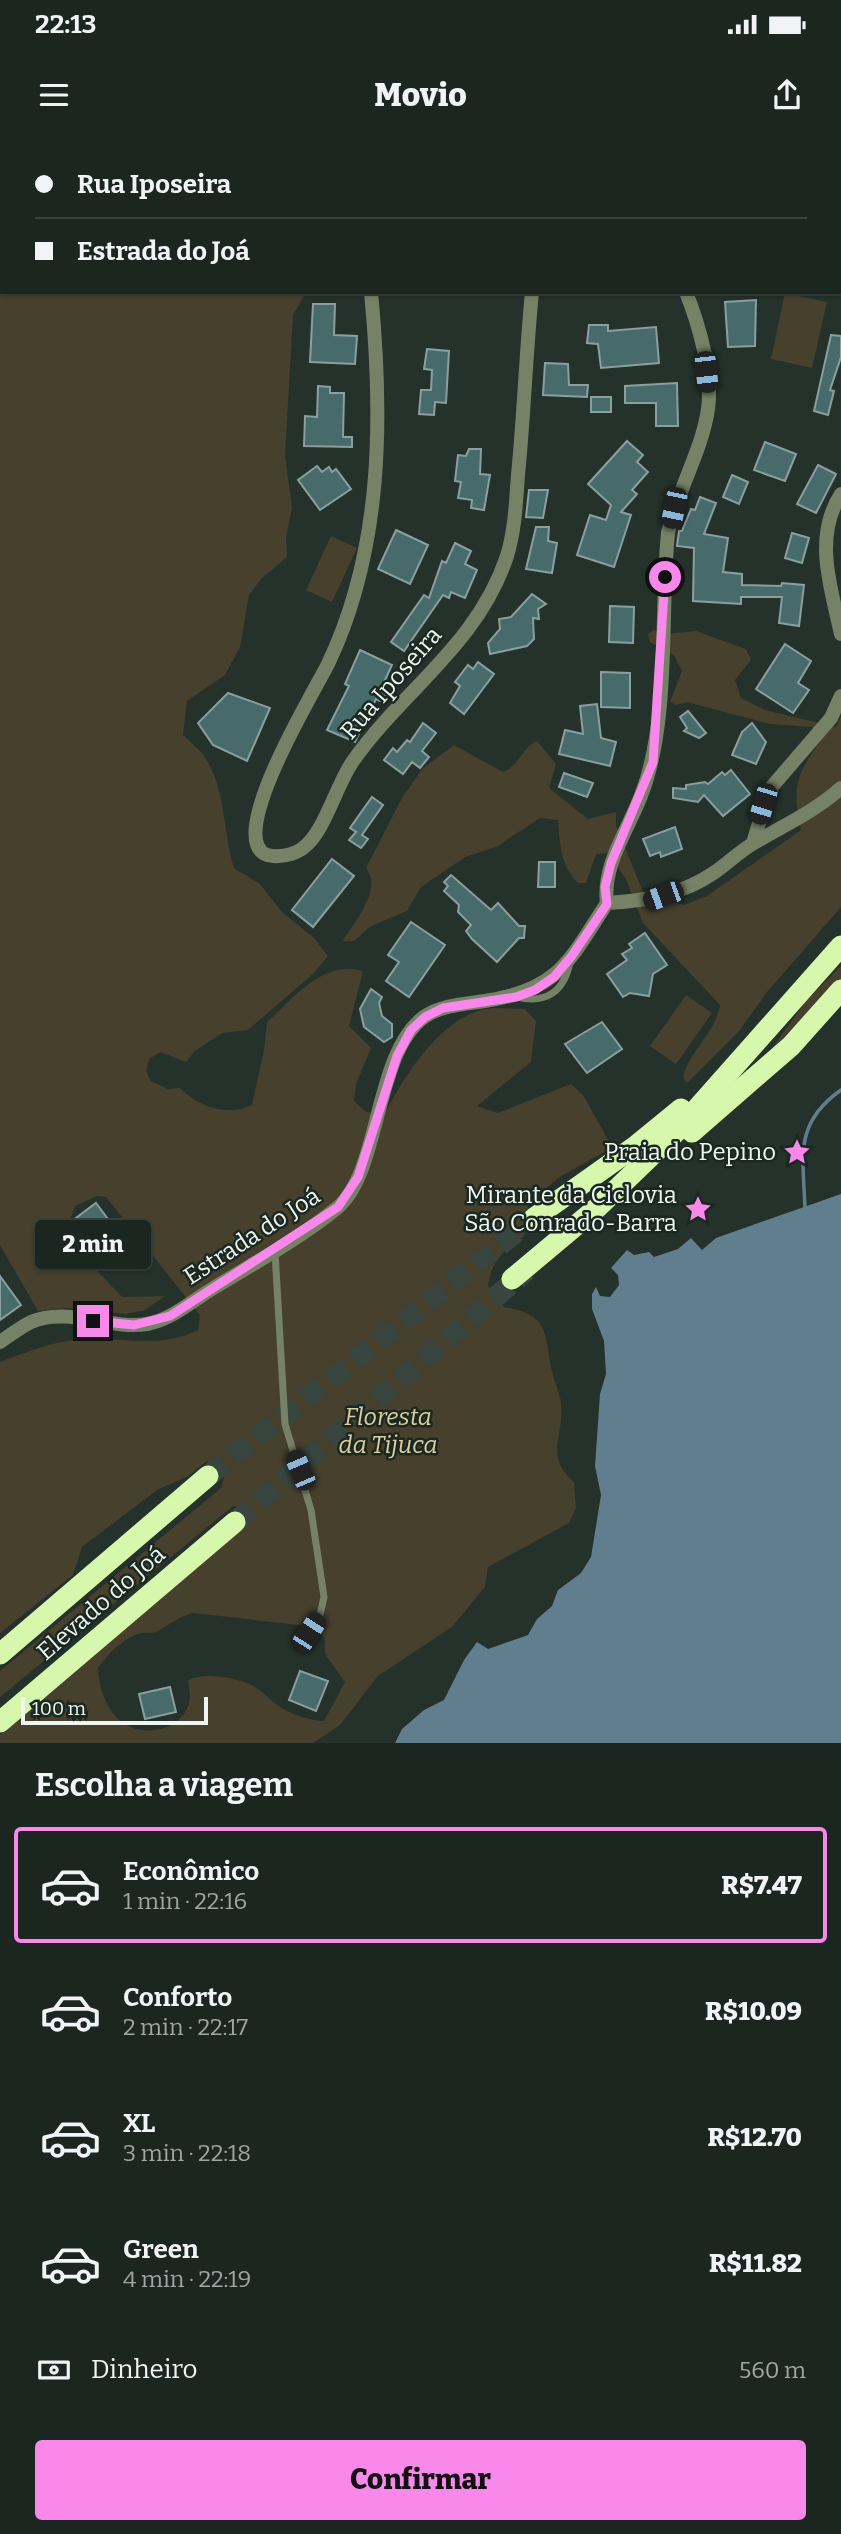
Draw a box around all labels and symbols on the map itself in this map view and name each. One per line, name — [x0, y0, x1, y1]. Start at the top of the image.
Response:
car — [694, 350, 719, 394]
car — [660, 485, 689, 531]
route start — [649, 561, 681, 593]
street label: Rua Iposeira — [335, 621, 447, 745]
car — [747, 781, 780, 827]
car — [640, 879, 687, 913]
place icon: Praia do Pepino — [782, 1137, 812, 1167]
place label: Praia do Pepino — [604, 1138, 776, 1166]
place label: Mirante da Ciclovia São Conrado-Barra — [464, 1181, 677, 1237]
street label: Estrada do Joá — [179, 1182, 325, 1290]
place icon: Mirante da Ciclovia São Conrado-Barra — [683, 1194, 713, 1224]
callout: 2 min — [35, 1220, 151, 1268]
route end — [77, 1305, 109, 1337]
park label: Floresta da Tijuca — [339, 1403, 437, 1459]
car — [283, 1447, 318, 1493]
street label: Elevado do Joá — [31, 1540, 171, 1666]
car — [289, 1609, 330, 1655]
scale bar — [21, 1694, 208, 1726]

